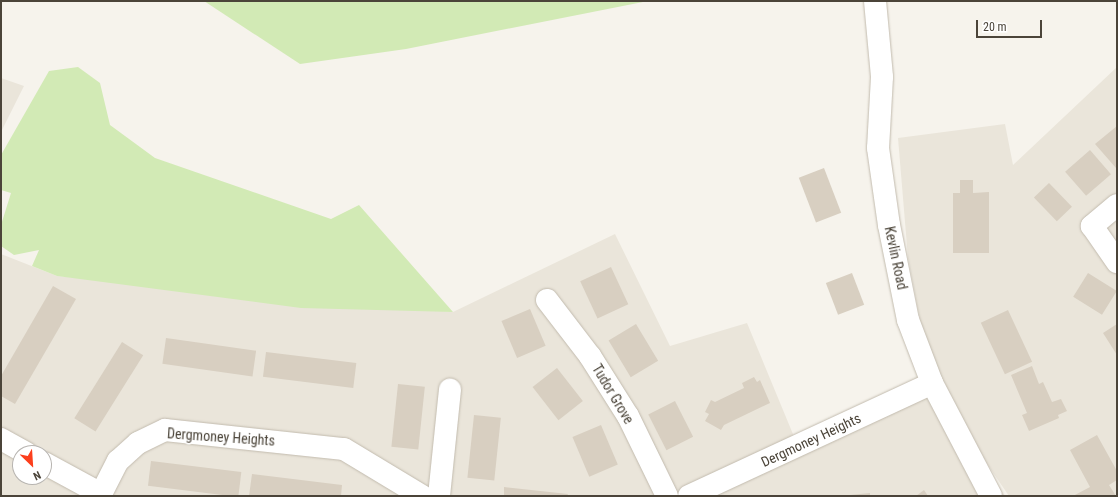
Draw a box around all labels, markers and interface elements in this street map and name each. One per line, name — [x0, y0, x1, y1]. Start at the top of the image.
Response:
scale bar — [978, 12, 1044, 38]
text: 20 m — [983, 20, 1007, 34]
street label: Kevlin Road — [881, 225, 911, 291]
street label: Tudor Grove — [589, 361, 637, 427]
street label: Dergmoney Heights — [758, 410, 864, 470]
street label: Dergmoney Heights — [166, 425, 276, 449]
north arrow — [12, 445, 52, 485]
text: N — [31, 468, 43, 483]

